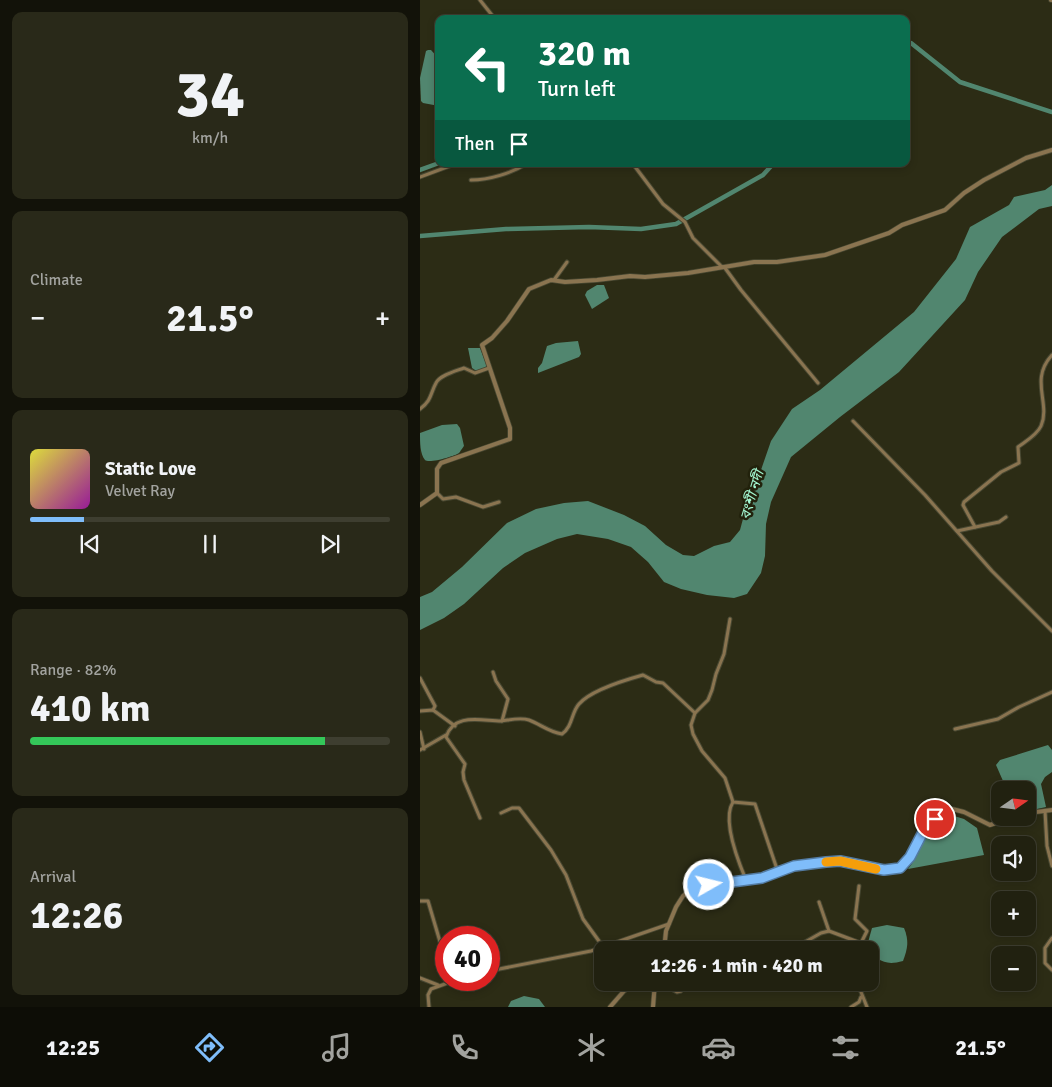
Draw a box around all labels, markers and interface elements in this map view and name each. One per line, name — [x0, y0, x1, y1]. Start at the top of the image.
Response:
text: 320 m — [538, 32, 631, 75]
icon: left — [455, 35, 520, 100]
text: 34 — [175, 55, 245, 135]
text: Turn left — [538, 75, 616, 102]
text: km/h — [192, 128, 228, 148]
icon: arrive — [505, 130, 533, 158]
text: Then — [455, 132, 495, 156]
text: Climate — [30, 270, 83, 290]
text: 21.5° — [166, 295, 254, 342]
text: − — [30, 301, 45, 335]
text: + — [375, 301, 390, 335]
text: Static Love — [105, 457, 196, 481]
water label: বংশী নদী — [736, 465, 768, 522]
text: Velvet Ray — [105, 481, 175, 501]
icon: previous — [76, 530, 104, 558]
icon: pause — [196, 530, 224, 558]
icon: next — [316, 530, 344, 558]
text: Range · 82% — [30, 660, 116, 680]
text: 410 km — [30, 685, 151, 732]
north arrow — [991, 781, 1036, 826]
map controls — [991, 781, 1036, 991]
pin — [914, 798, 956, 840]
icon: arrive — [921, 805, 949, 833]
button: sound — [991, 836, 1036, 881]
position arrow — [682, 858, 734, 910]
text: Arrival — [30, 867, 76, 887]
button: + — [991, 891, 1036, 936]
text: 12:26 — [30, 892, 123, 939]
speed limit sign: 40 — [435, 926, 500, 991]
button: − — [991, 946, 1036, 991]
text: 12:26 · 1 min · 420 m — [650, 954, 823, 978]
icon: directions — [192, 1030, 227, 1065]
icon: music — [319, 1030, 354, 1065]
icon: phone — [447, 1030, 482, 1065]
icon: climate — [574, 1030, 609, 1065]
icon: car — [701, 1030, 736, 1065]
icon: filters — [828, 1030, 863, 1065]
text: 12:25 — [46, 1034, 100, 1061]
text: 21.5° — [955, 1034, 1006, 1061]

